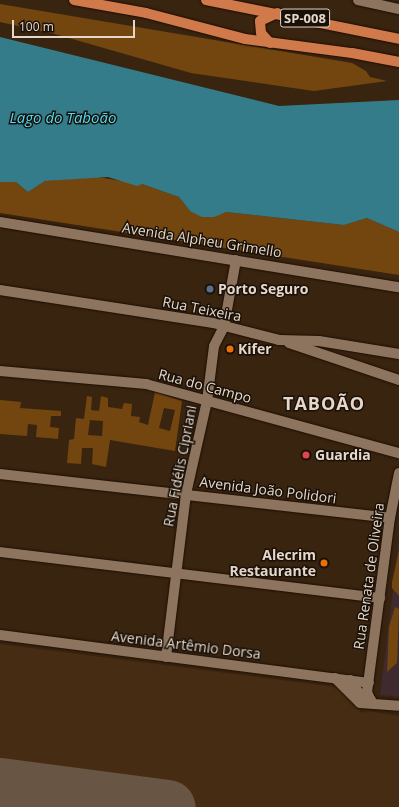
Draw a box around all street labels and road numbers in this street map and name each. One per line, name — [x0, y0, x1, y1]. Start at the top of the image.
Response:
road number: SP-008 — [280, 7, 330, 29]
street label: Avenida Alpheu Grimello — [121, 219, 283, 261]
street label: Rua Teixeira — [161, 293, 243, 325]
street label: Rua do Campo — [157, 365, 253, 407]
street label: Rua Fidélis Cipriani — [160, 404, 200, 528]
street label: Avenida João Polidori — [198, 473, 338, 507]
street label: Rua Renata de Oliveira — [350, 502, 388, 650]
street label: Avenida Artêmio Dorsa — [110, 627, 262, 663]

